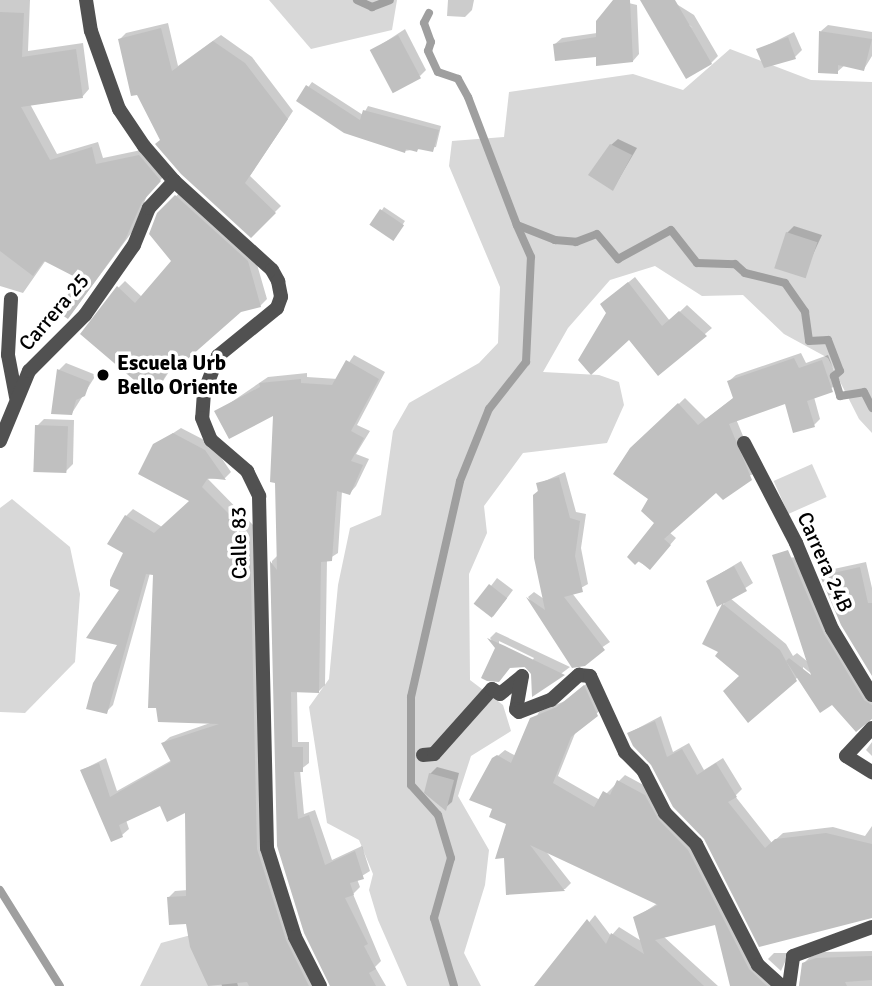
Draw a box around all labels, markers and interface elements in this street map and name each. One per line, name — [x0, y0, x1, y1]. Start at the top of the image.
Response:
street label: Carrera 25 — [14, 268, 94, 356]
place label: Escuela Urb Bello Oriente — [117, 350, 238, 400]
marker: Escuela Urb Bello Oriente — [95, 367, 111, 383]
street label: Calle 83 — [226, 506, 252, 580]
street label: Carrera 24B — [792, 508, 858, 616]

